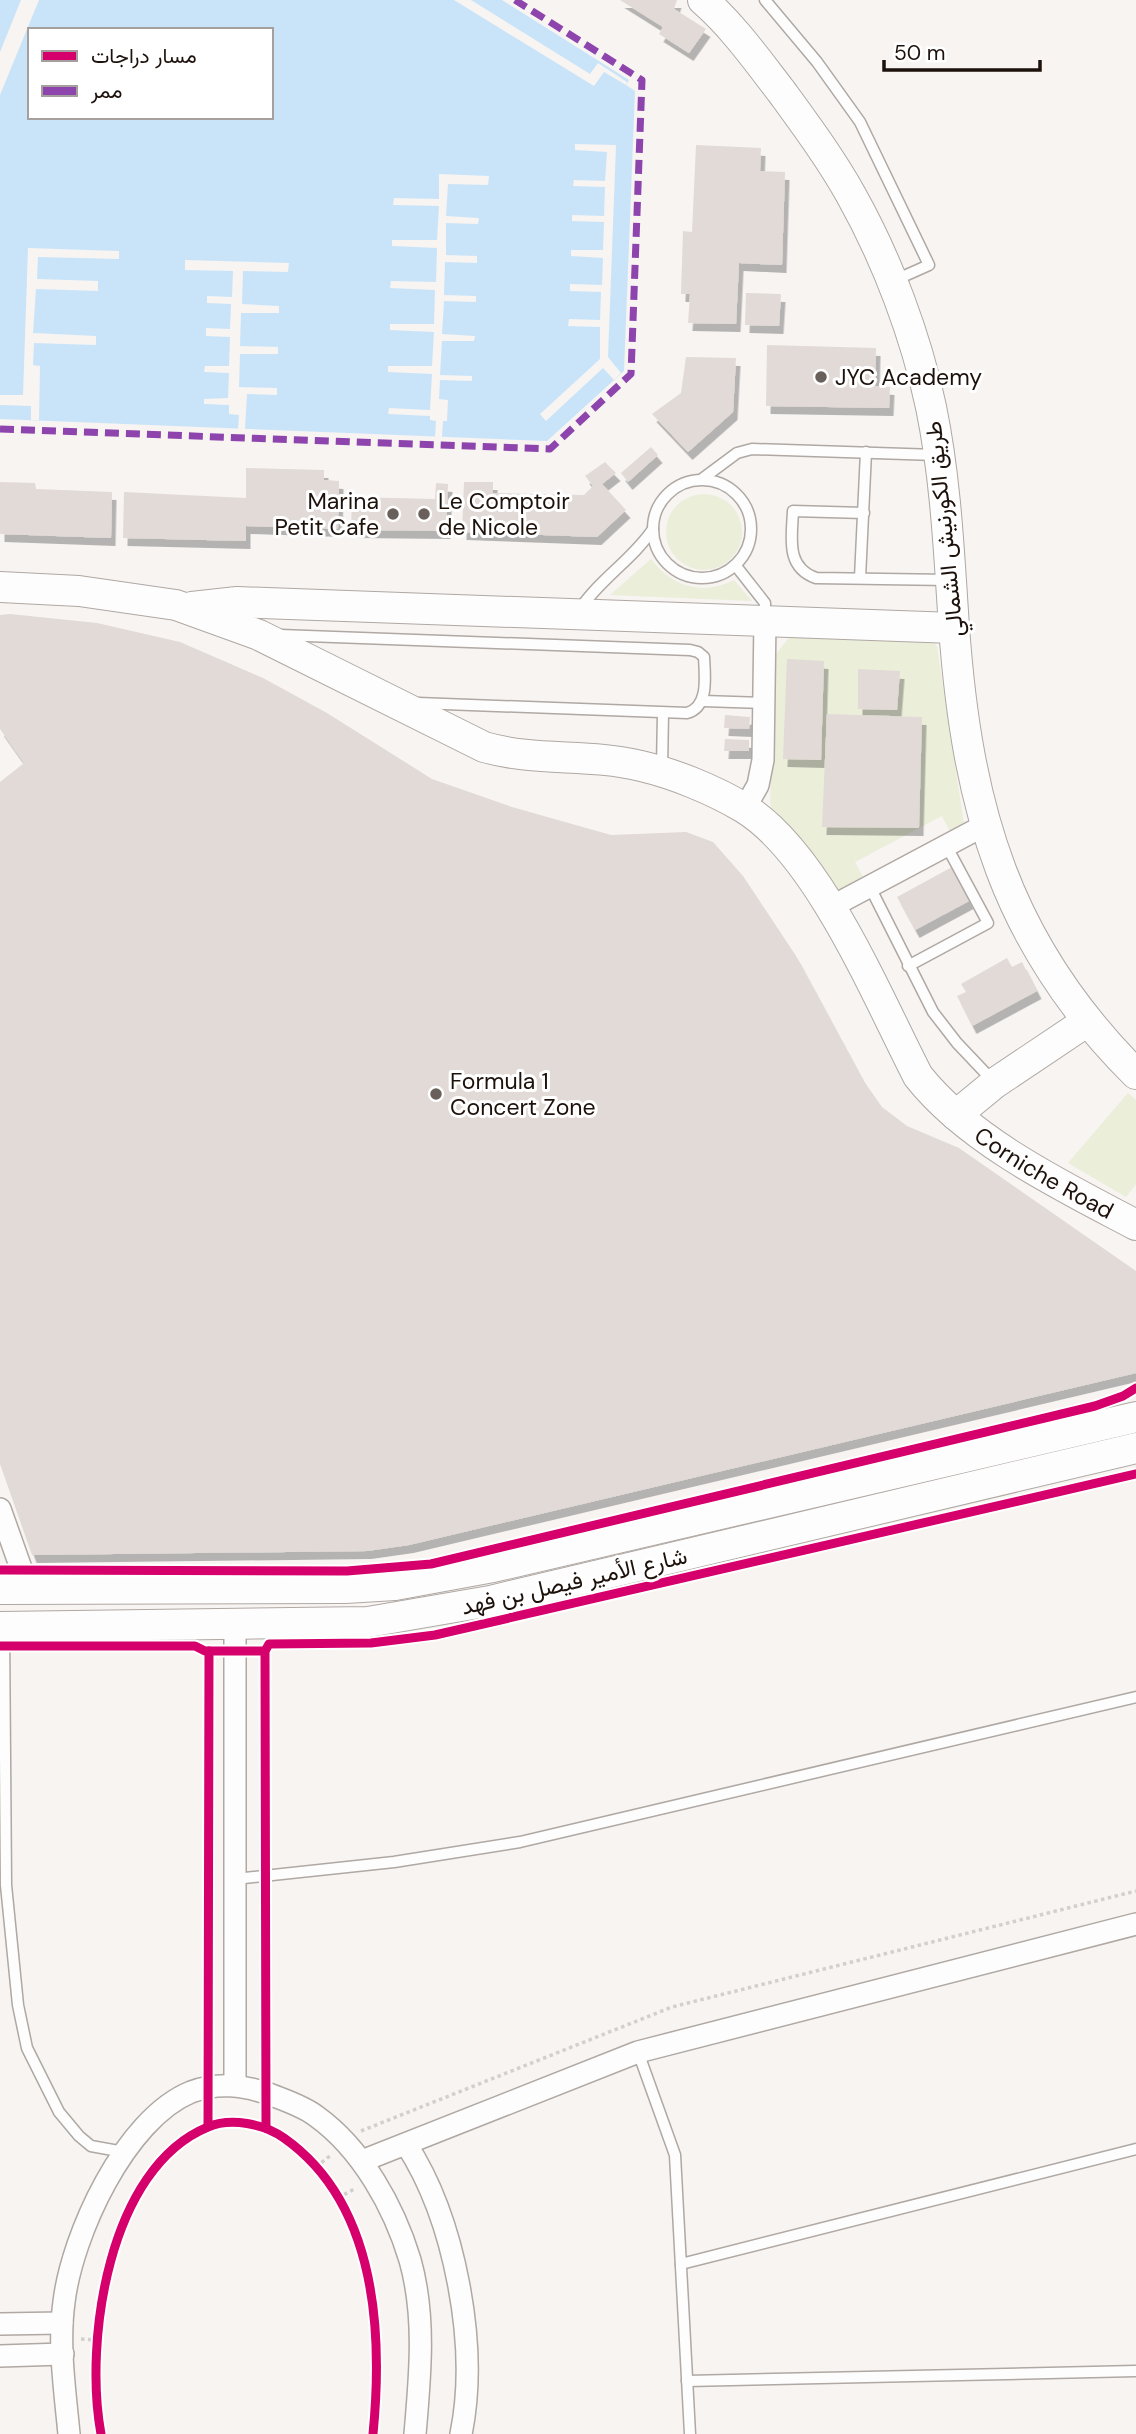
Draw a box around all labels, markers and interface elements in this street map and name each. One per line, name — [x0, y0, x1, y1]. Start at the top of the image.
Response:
legend — [28, 28, 273, 119]
scale bar — [884, 28, 1040, 72]
text: 50 m — [894, 39, 945, 67]
text: مسار دراجات — [91, 42, 197, 70]
text: ممر — [90, 77, 122, 105]
place label: JYC Academy — [835, 362, 982, 392]
marker: JYC Academy — [813, 369, 829, 385]
street label: طريق الكورنيش الشمالي — [918, 419, 974, 638]
place label: Marina Petit Cafe — [275, 486, 379, 542]
place label: Le Comptoir de Nicole — [438, 486, 570, 542]
marker: Marina Petit Cafe — [385, 506, 401, 522]
marker: Le Comptoir de Nicole — [416, 506, 432, 522]
place label: Formula 1 Concert Zone — [450, 1066, 596, 1122]
marker: Formula 1 Concert Zone — [428, 1086, 444, 1102]
street label: Corniche Road — [969, 1120, 1119, 1226]
street label: شارع الأمير فيصل بن فهد — [458, 1540, 690, 1623]

